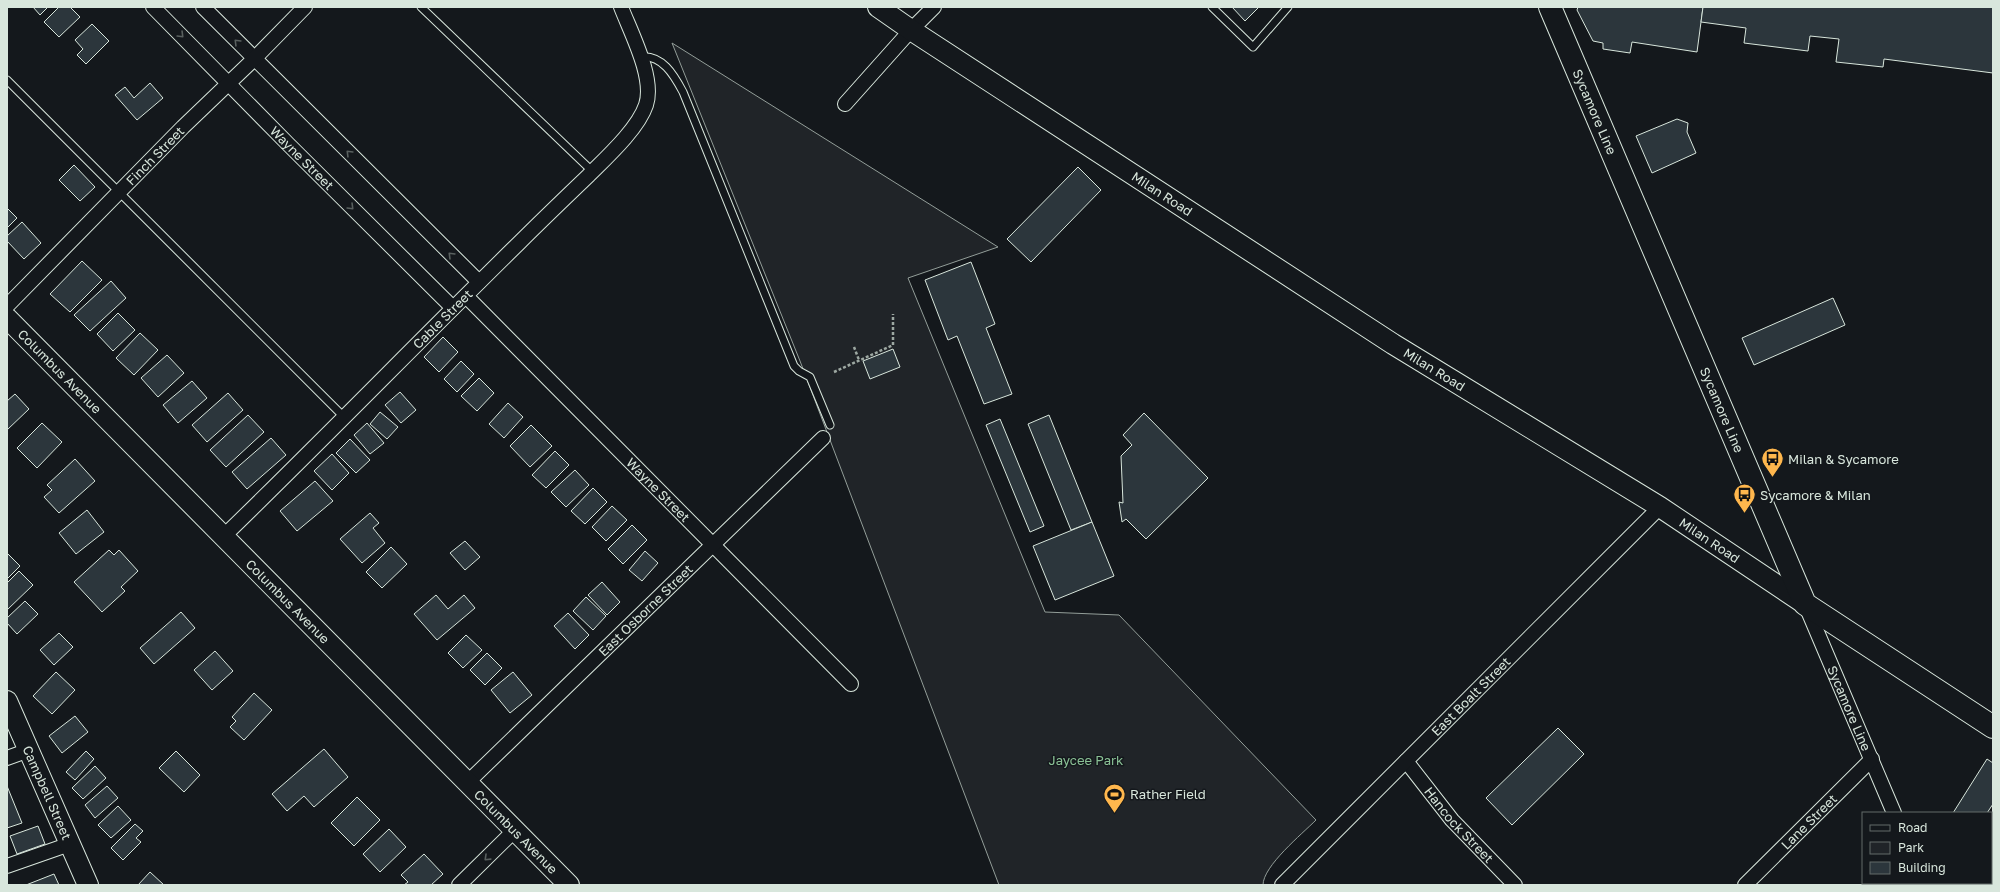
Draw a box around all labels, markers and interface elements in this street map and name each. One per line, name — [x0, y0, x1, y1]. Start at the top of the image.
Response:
one-way arrow — [176, 30, 184, 38]
one-way arrow — [234, 39, 242, 47]
street label: Sycamore Line — [1570, 67, 1620, 157]
street label: Finch Street — [123, 123, 187, 188]
street label: Wayne Street — [267, 123, 337, 193]
one-way arrow — [346, 150, 354, 158]
street label: Milan Road — [1129, 168, 1196, 219]
one-way arrow — [346, 202, 354, 210]
one-way arrow — [448, 252, 456, 260]
street label: Cable Street — [409, 286, 475, 352]
street label: Columbus Avenue — [15, 326, 105, 417]
street label: Milan Road — [1401, 344, 1468, 394]
street label: Sycamore Line — [1697, 365, 1747, 455]
bus stop icon: Milan & Sycamore — [1760, 446, 1786, 479]
place label: Milan & Sycamore — [1788, 451, 1899, 467]
street label: Wayne Street — [623, 454, 693, 525]
bus stop icon: Sycamore & Milan — [1732, 482, 1758, 515]
place label: Sycamore & Milan — [1760, 487, 1871, 503]
street label: Milan Road — [1676, 514, 1743, 566]
street label: Columbus Avenue — [243, 556, 333, 647]
street label: East Osborne Street — [595, 561, 696, 659]
street label: East Boalt Street — [1428, 653, 1514, 739]
street label: Sycamore Line — [1824, 663, 1875, 753]
street label: Campbell Street — [20, 743, 75, 842]
park label: Jaycee Park — [1049, 752, 1124, 768]
sports icon: Rather Field — [1102, 781, 1128, 814]
street label: Hancock Street — [1421, 784, 1497, 866]
street label: Columbus Avenue — [471, 786, 561, 877]
place label: Rather Field — [1130, 786, 1206, 802]
street label: Lane Street — [1778, 791, 1840, 853]
legend — [1862, 812, 1992, 884]
text: Road — [1898, 820, 1927, 835]
text: Park — [1898, 840, 1924, 855]
one-way arrow — [484, 853, 492, 861]
text: Building — [1898, 860, 1946, 875]

